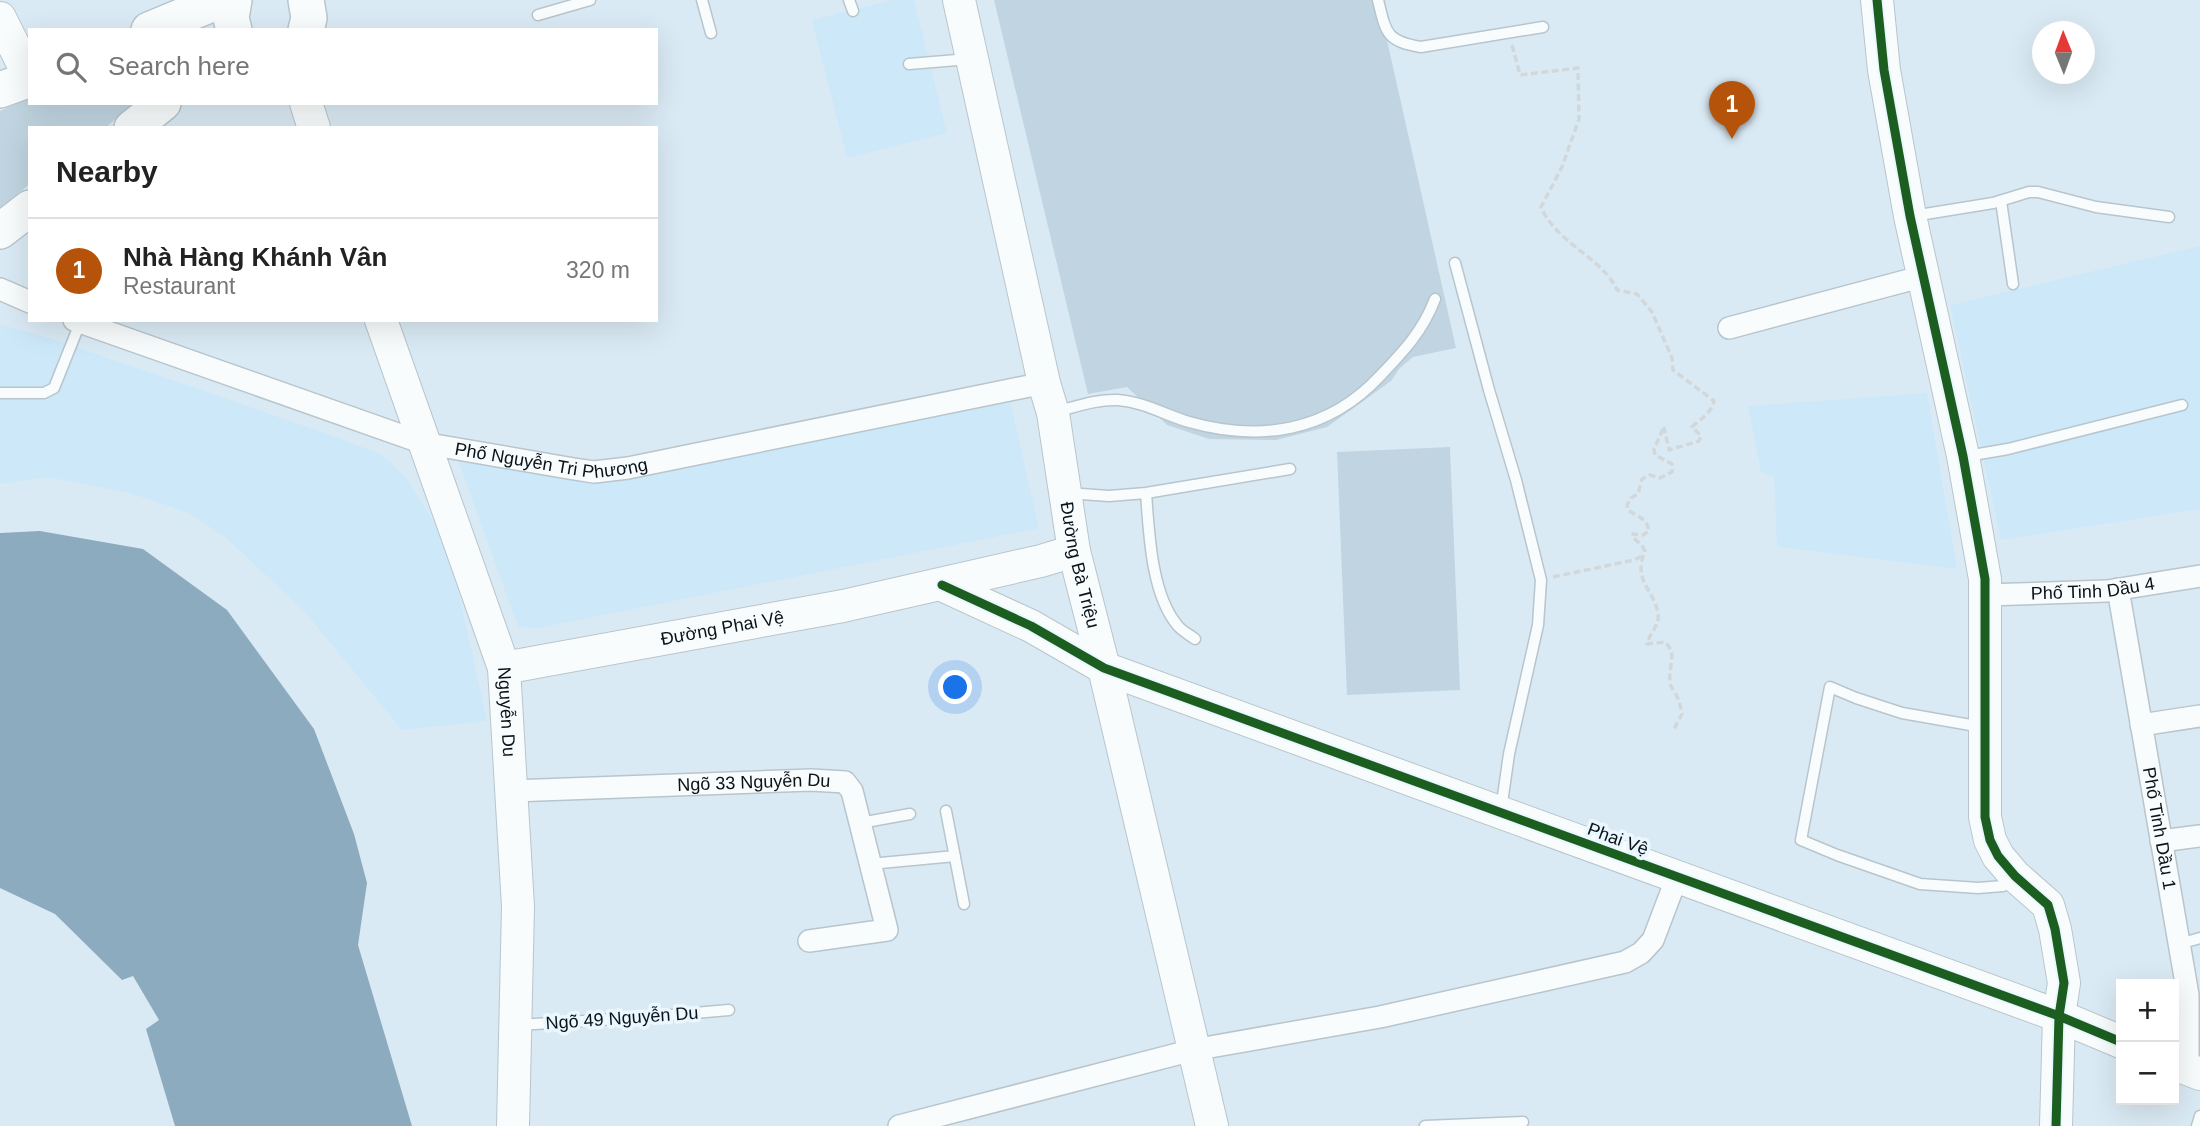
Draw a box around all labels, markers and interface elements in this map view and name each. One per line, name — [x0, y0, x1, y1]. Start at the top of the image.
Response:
north arrow — [2032, 21, 2095, 84]
search box — [28, 28, 658, 105]
icon: search — [52, 48, 90, 86]
text: Search here — [108, 51, 250, 81]
pin: 1 — [1709, 81, 1755, 139]
text: Nearby — [56, 155, 158, 188]
text: Nhà Hàng Khánh Vân — [123, 242, 387, 272]
text: 1 — [73, 257, 85, 283]
text: 320 m — [566, 257, 630, 283]
text: Restaurant — [123, 273, 236, 299]
street label: Phố Nguyễn Tri Phương — [453, 439, 649, 482]
street label: Đường Bà Triệu — [1057, 500, 1103, 630]
street label: Phố Tinh Dầu 4 — [2031, 573, 2156, 603]
street label: Đường Phai Vệ — [659, 607, 786, 649]
street label: Nguyễn Du — [494, 666, 519, 757]
your location — [938, 670, 972, 704]
street label: Phố Tinh Dầu 1 — [2139, 766, 2180, 891]
street label: Ngõ 33 Nguyễn Du — [677, 770, 831, 795]
street label: Phai Vệ — [1585, 819, 1651, 859]
map controls — [2116, 979, 2179, 1105]
button: + — [2116, 979, 2179, 1042]
street label: Ngõ 49 Nguyễn Du — [545, 1002, 699, 1033]
button: − — [2116, 1042, 2179, 1105]

